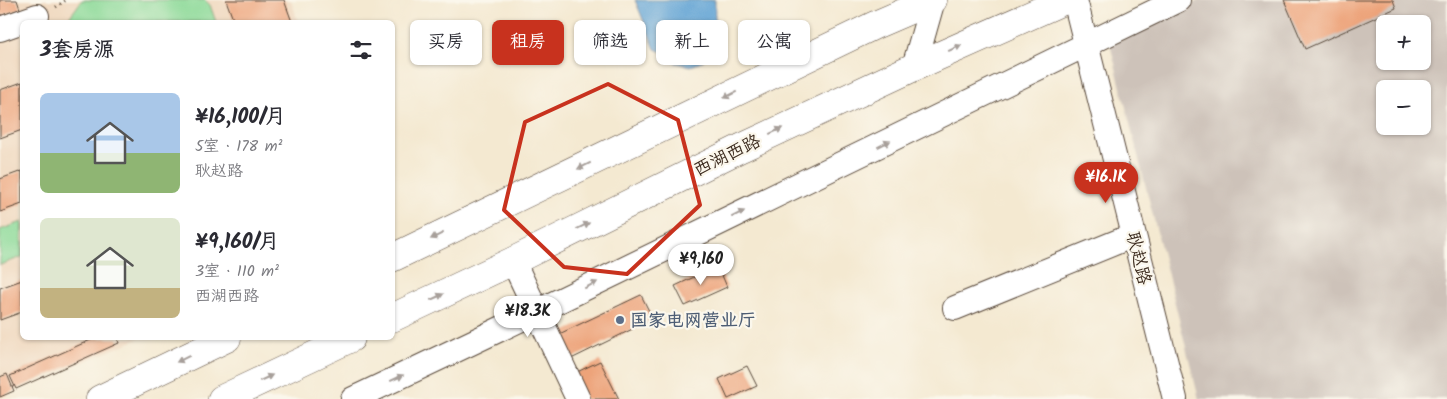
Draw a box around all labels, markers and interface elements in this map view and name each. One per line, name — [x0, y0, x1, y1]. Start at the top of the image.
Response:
map controls — [1376, 15, 1431, 135]
button: + — [1376, 15, 1431, 70]
chip: 买房 — [410, 20, 482, 65]
chip: 租房 — [492, 20, 564, 65]
chip: 筛选 — [574, 20, 646, 65]
chip: 新上 — [656, 20, 728, 65]
chip: 公寓 — [738, 20, 810, 65]
text: 3套房源 — [40, 34, 115, 67]
icon: filters — [347, 36, 375, 64]
one-way arrow — [948, 44, 962, 52]
button: − — [1376, 80, 1431, 135]
one-way arrow — [723, 91, 737, 99]
text: ¥16,100/月 — [195, 101, 286, 134]
icon: home — [80, 113, 140, 173]
one-way arrow — [769, 127, 783, 135]
street label: 西湖西路 — [689, 128, 766, 185]
text: 5室 · 178 m² — [195, 134, 282, 159]
one-way arrow — [877, 139, 891, 147]
text: 耿赵路 — [195, 159, 243, 184]
one-way arrow — [577, 162, 591, 170]
pin: ¥16.1K — [1065, 162, 1147, 204]
text: ¥16.1K — [1085, 165, 1127, 190]
one-way arrow — [731, 210, 745, 218]
one-way arrow — [576, 222, 590, 230]
text: ¥9,160/月 — [195, 226, 279, 259]
street label: 耿赵路 — [1117, 229, 1158, 288]
one-way arrow — [430, 232, 445, 240]
icon: home — [80, 238, 140, 298]
pin: ¥9,160 — [660, 244, 742, 286]
text: ¥9,160 — [679, 247, 723, 272]
text: 3室 · 110 m² — [195, 259, 279, 284]
one-way arrow — [584, 281, 599, 289]
text: 西湖西路 — [195, 284, 259, 309]
one-way arrow — [429, 293, 444, 301]
pin: ¥18.3K — [487, 296, 569, 338]
text: ¥18.3K — [505, 299, 551, 324]
place label: 国家电网营业厅 — [630, 307, 756, 336]
marker: 国家电网营业厅 — [614, 314, 626, 326]
one-way arrow — [176, 355, 190, 363]
one-way arrow — [259, 374, 273, 382]
one-way arrow — [390, 374, 405, 382]

